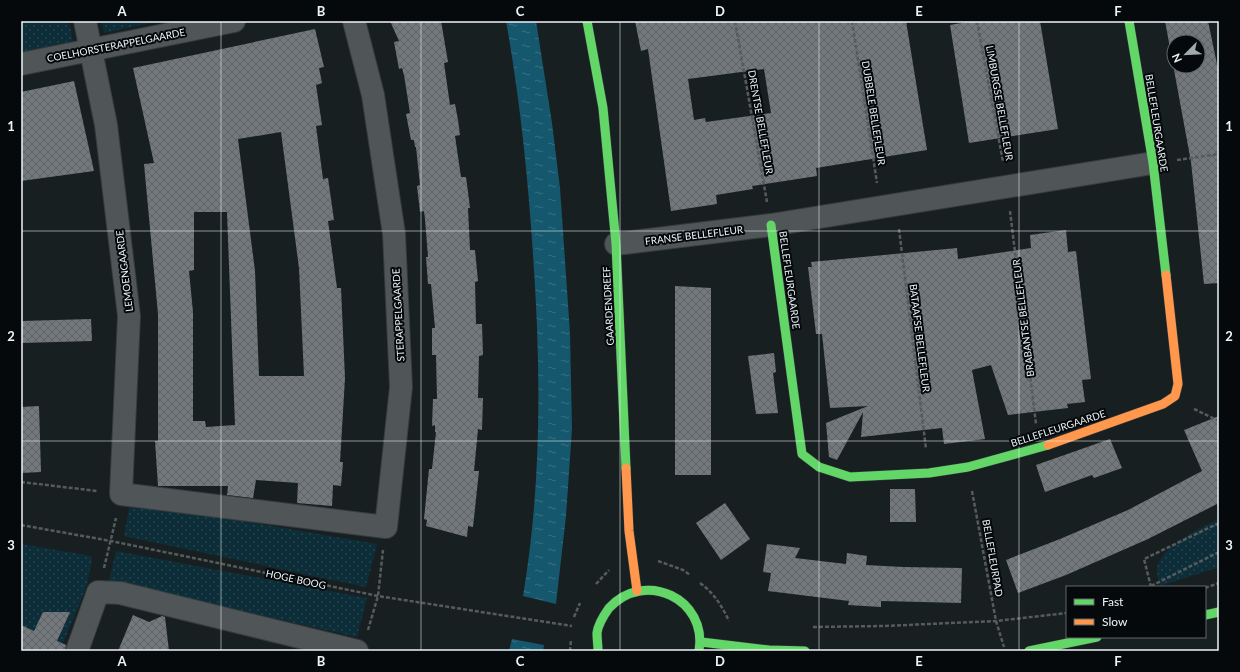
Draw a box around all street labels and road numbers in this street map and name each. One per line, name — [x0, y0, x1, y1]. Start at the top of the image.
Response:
street label: COELHORSTERAPPELGAARDE — [46, 26, 186, 64]
street label: LIMBURGSE BELLEFLEUR — [984, 44, 1016, 162]
street label: DUBBELE BELLEFLEUR — [860, 60, 888, 167]
street label: DRENTSE BELLEFLEUR — [746, 69, 776, 176]
street label: BELLEFLEURGAARDE — [1143, 73, 1171, 173]
street label: FRANSE BELLEFLEUR — [644, 223, 744, 247]
street label: LEMOENGAARDE — [113, 229, 135, 312]
street label: BELLEFLEURGAARDE — [777, 230, 803, 330]
street label: BRABANTSE BELLEFLEUR — [1010, 258, 1036, 377]
street label: GAARDENDREEF — [600, 266, 616, 346]
street label: STERAPPELGAARDE — [390, 268, 406, 362]
street label: BATAAFSE BELLEFLEUR — [907, 283, 933, 393]
street label: BELLEFLEURGAARDE — [1009, 407, 1107, 449]
street label: BELLEFLEURPAD — [980, 518, 1006, 598]
street label: HOGE BOOG — [265, 567, 327, 591]

